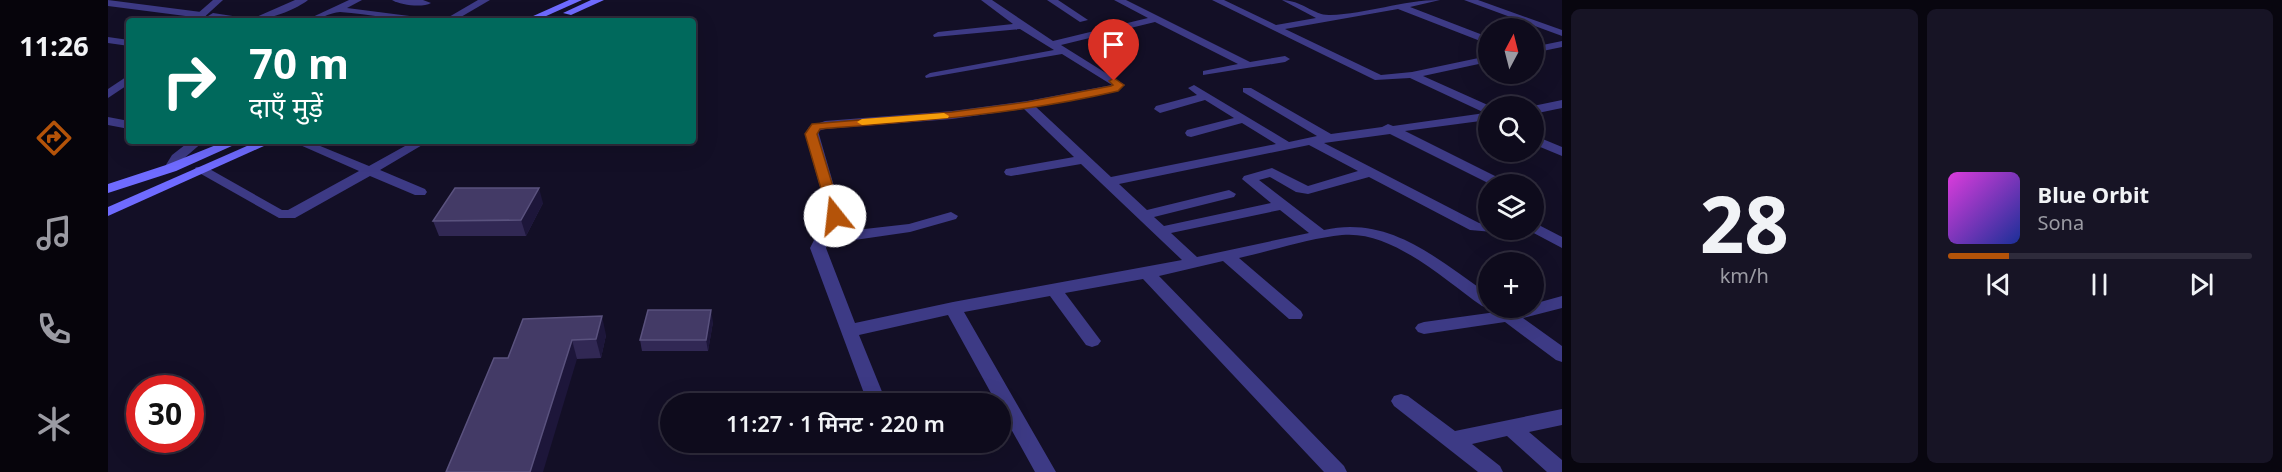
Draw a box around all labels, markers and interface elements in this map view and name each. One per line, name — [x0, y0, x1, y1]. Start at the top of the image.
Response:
north arrow — [1478, 18, 1544, 84]
map controls — [1478, 18, 1544, 318]
pin — [1088, 19, 1139, 81]
text: 11:26 — [19, 27, 89, 64]
icon: arrive — [1097, 28, 1130, 61]
text: 70 m — [249, 34, 349, 91]
icon: right — [150, 42, 228, 120]
text: दाएँ मुड़ें — [249, 88, 323, 125]
button: search — [1478, 96, 1544, 162]
icon: directions — [33, 117, 75, 159]
text: 28 — [1700, 170, 1789, 276]
button: layers — [1478, 174, 1544, 240]
text: Blue Orbit — [2038, 179, 2149, 209]
position arrow — [803, 184, 867, 248]
text: Sona — [2038, 209, 2084, 236]
icon: music — [33, 212, 75, 254]
button: + — [1478, 252, 1544, 318]
text: km/h — [1720, 262, 1769, 289]
icon: previous — [1982, 268, 2015, 301]
icon: pause — [2083, 268, 2116, 301]
icon: next — [2185, 268, 2218, 301]
icon: phone — [33, 308, 75, 350]
speed limit sign: 30 — [126, 375, 204, 453]
icon: climate — [33, 403, 75, 445]
text: 11:27 · 1 मिनट · 220 m — [726, 408, 945, 438]

